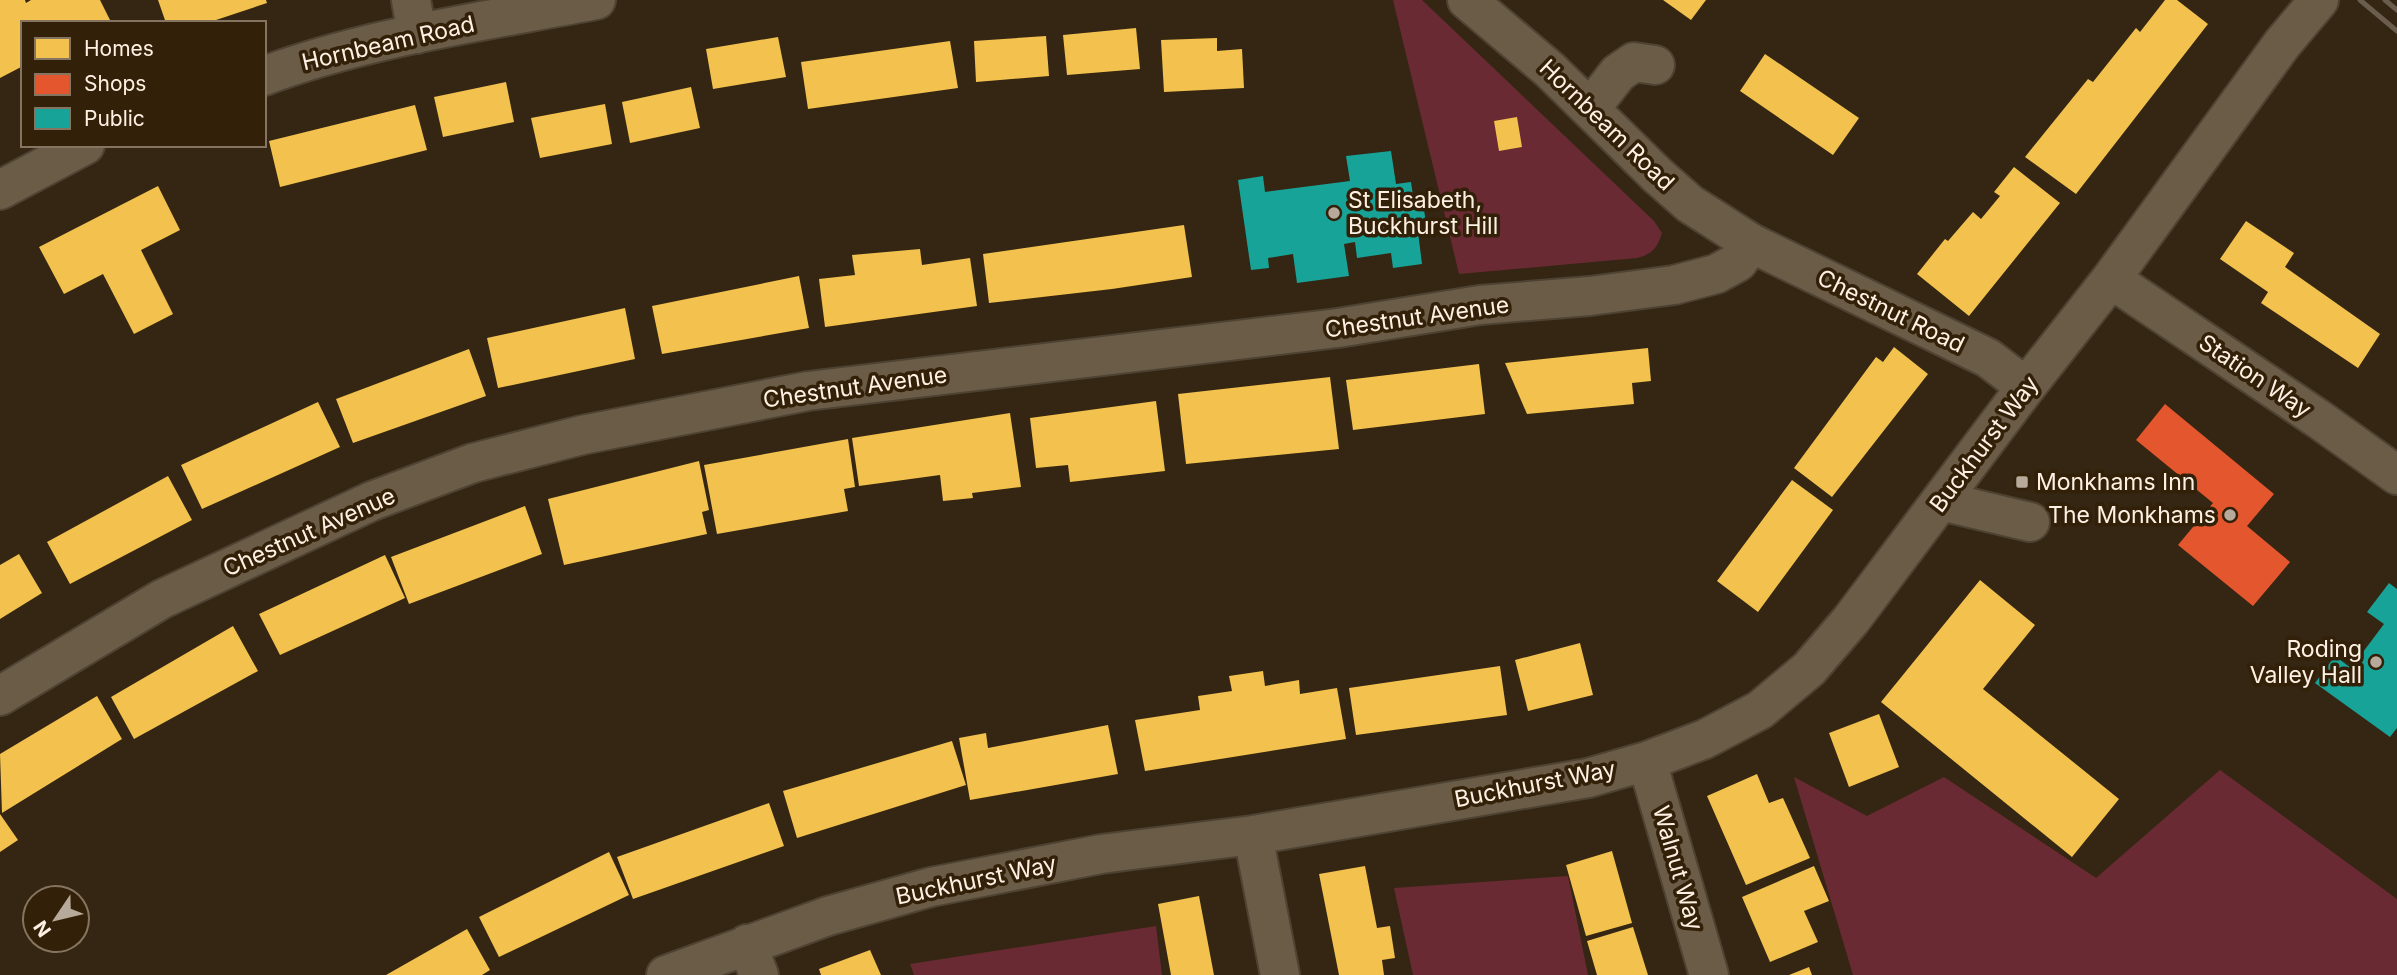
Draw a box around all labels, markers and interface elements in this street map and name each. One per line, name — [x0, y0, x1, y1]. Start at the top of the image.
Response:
street label: Hornbeam Road — [299, 10, 477, 76]
legend — [21, 21, 266, 147]
text: Homes — [84, 36, 154, 61]
street label: Hornbeam Road — [1534, 54, 1680, 196]
text: Shops — [84, 71, 146, 96]
text: Public — [84, 106, 145, 131]
place label: St Elisabeth, Buckhurst Hill — [1348, 186, 1498, 240]
marker: St Elisabeth, Buckhurst Hill — [1326, 205, 1342, 221]
street label: Chestnut Road — [1813, 263, 1969, 359]
street label: Chestnut Avenue — [1323, 290, 1511, 344]
street label: Station Way — [2194, 328, 2316, 424]
street label: Chestnut Avenue — [761, 360, 949, 414]
street label: Buckhurst Way — [1924, 370, 2044, 518]
place label: Monkhams Inn — [2036, 468, 2195, 496]
marker: Monkhams Inn — [2014, 474, 2030, 490]
street label: Chestnut Avenue — [219, 481, 399, 583]
place label: The Monkhams — [2048, 501, 2216, 529]
marker: The Monkhams — [2222, 507, 2238, 523]
place label: Roding Valley Hall — [2250, 635, 2362, 689]
marker: Roding Valley Hall — [2368, 654, 2384, 670]
street label: Buckhurst Way — [1452, 755, 1618, 813]
street label: Walnut Way — [1647, 803, 1709, 934]
street label: Buckhurst Way — [893, 849, 1059, 911]
north arrow — [21, 884, 91, 954]
text: N — [29, 916, 56, 941]

